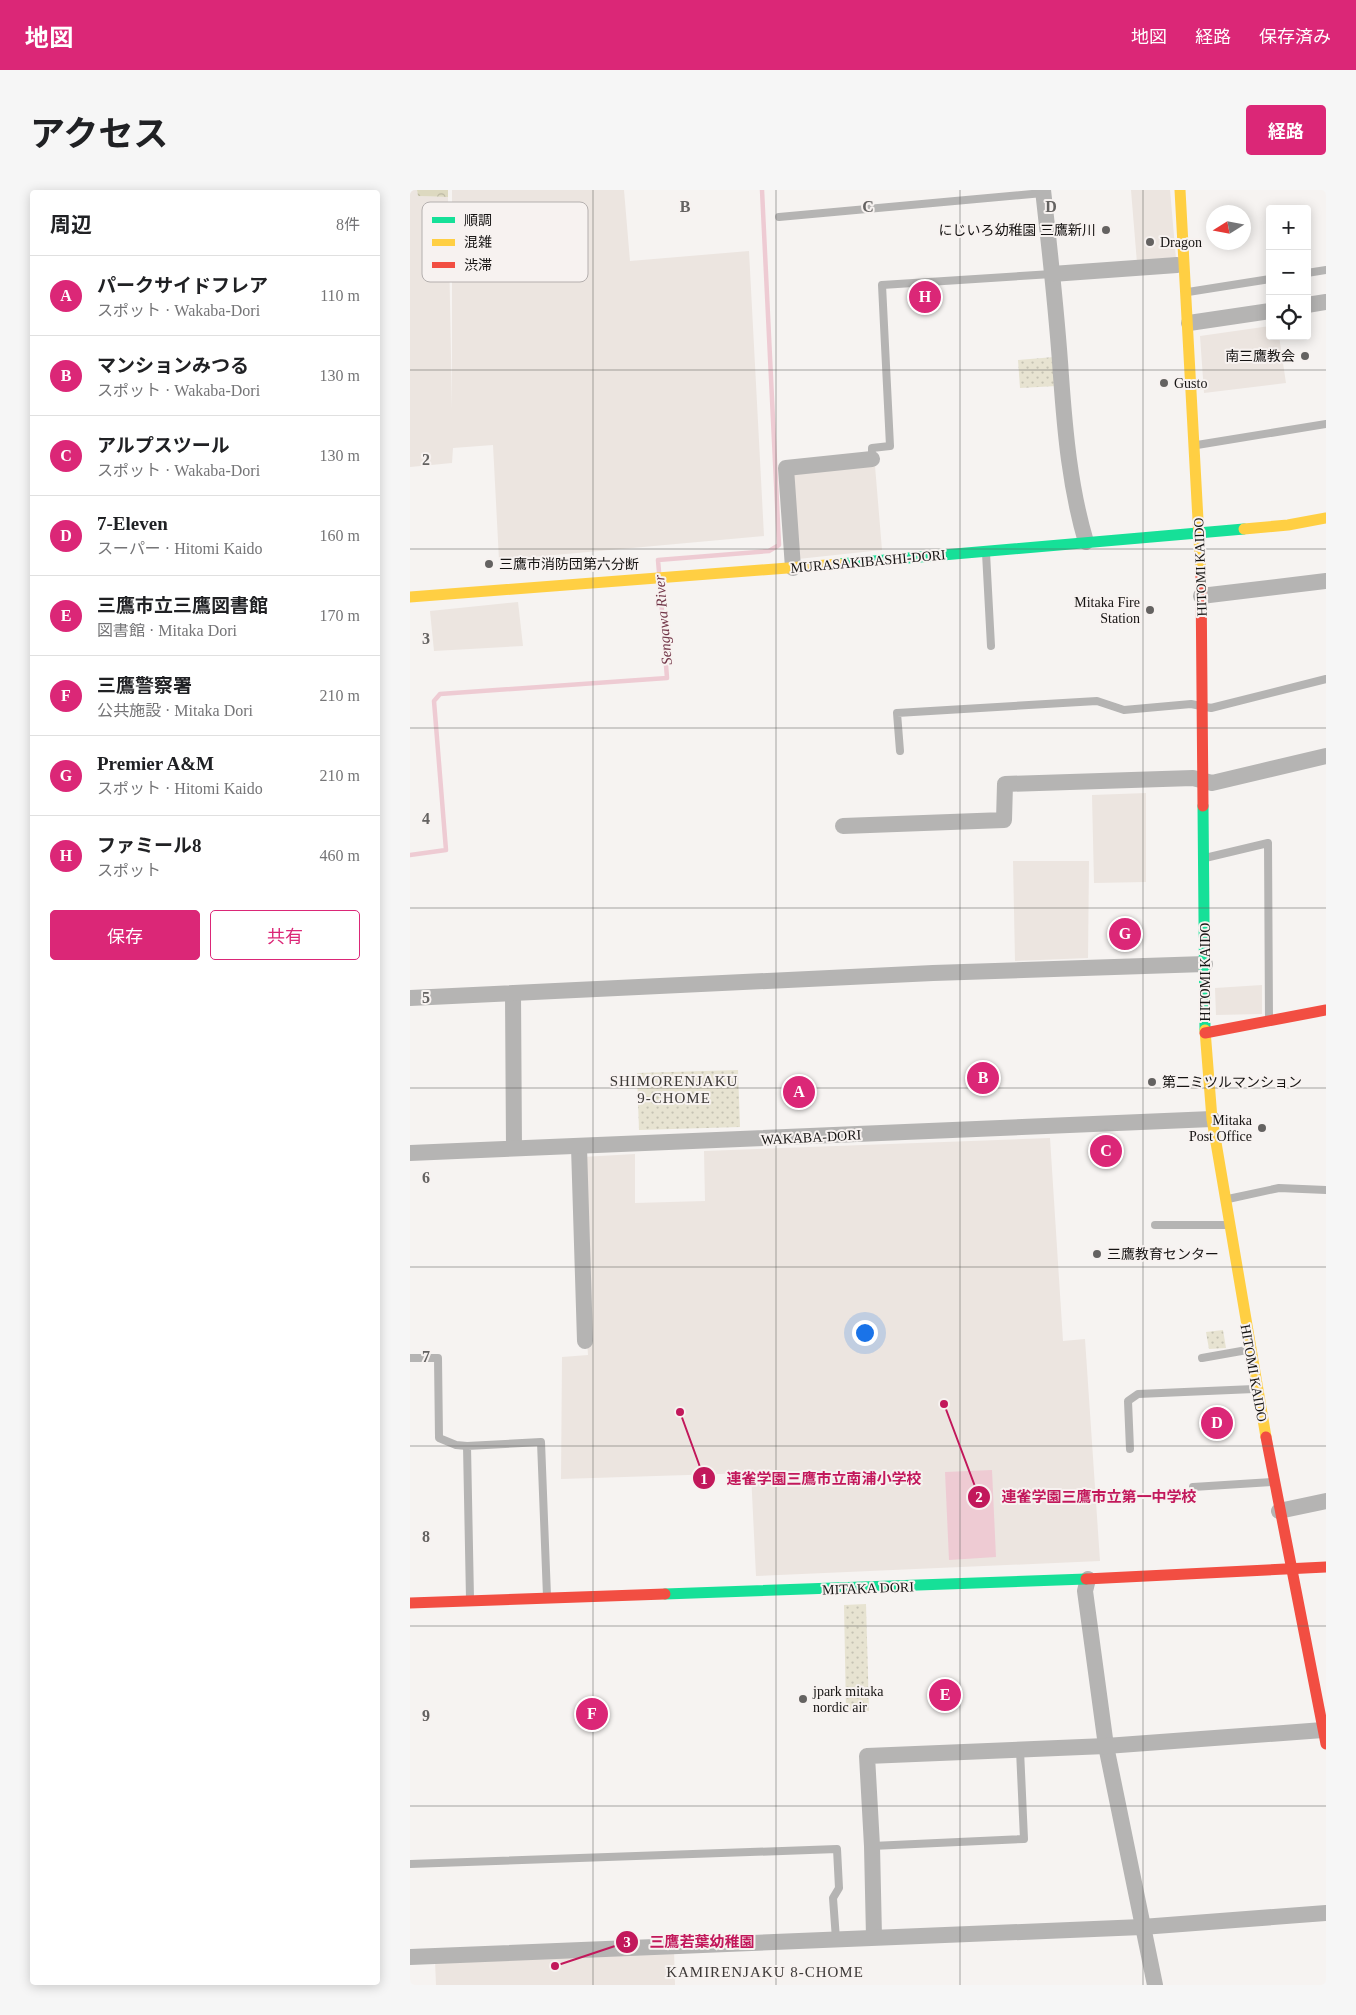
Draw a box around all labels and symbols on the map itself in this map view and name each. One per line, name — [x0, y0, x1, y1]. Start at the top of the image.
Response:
text: B — [680, 198, 691, 215]
text: C — [862, 198, 874, 215]
text: D — [1045, 198, 1057, 215]
legend — [422, 202, 588, 282]
north arrow — [1206, 205, 1251, 250]
text: 順調 — [464, 213, 492, 228]
place label: にじいろ幼稚園 三鷹新川 — [939, 223, 1096, 238]
marker: にじいろ幼稚園 三鷹新川 — [1100, 224, 1112, 236]
text: 混雑 — [464, 234, 492, 250]
place label: Dragon — [1160, 235, 1202, 250]
marker: Dragon — [1144, 236, 1156, 248]
text: 渋滞 — [464, 258, 492, 273]
pin: H — [909, 278, 941, 316]
place label: 南三鷹教会 — [1225, 349, 1295, 364]
marker: 南三鷹教会 — [1299, 350, 1311, 362]
place label: Gusto — [1174, 376, 1207, 391]
marker: Gusto — [1158, 377, 1170, 389]
text: 2 — [422, 451, 430, 468]
street label: HITOMI KAIDO — [1191, 517, 1210, 617]
street label: MURASAKIBASHI-DORI — [790, 547, 947, 576]
place label: 三鷹市消防団第六分断 — [499, 556, 639, 572]
marker: 三鷹市消防団第六分断 — [483, 558, 495, 570]
water label: Sengawa River — [651, 574, 675, 666]
place label: Mitaka Fire Station — [1074, 595, 1140, 626]
marker: Mitaka Fire Station — [1144, 604, 1156, 616]
text: 3 — [422, 630, 430, 647]
text: 4 — [422, 810, 430, 827]
pin: G — [1109, 915, 1141, 953]
street label: HITOMI KAIDO — [1198, 923, 1213, 1021]
text: 5 — [422, 989, 430, 1006]
pin: B — [967, 1059, 999, 1097]
district label: SHIMORENJAKU 9-CHOME — [610, 1073, 738, 1106]
pin: A — [783, 1073, 815, 1111]
place label: 第二ミツルマンション — [1162, 1074, 1302, 1090]
marker: 第二ミツルマンション — [1146, 1076, 1158, 1088]
place label: Mitaka Post Office — [1189, 1113, 1253, 1144]
marker: Mitaka Post Office — [1256, 1122, 1268, 1134]
street label: WAKABA-DORI — [761, 1127, 862, 1148]
pin: C — [1090, 1132, 1122, 1170]
text: 6 — [422, 1169, 430, 1186]
place label: 三鷹教育センター — [1107, 1247, 1219, 1262]
marker: 三鷹教育センター — [1091, 1248, 1103, 1260]
your location — [852, 1320, 878, 1346]
street label: HITOMI KAIDO — [1238, 1323, 1269, 1423]
text: 7 — [422, 1348, 430, 1365]
pin: D — [1201, 1404, 1233, 1442]
callout: 連雀学園三鷹市立南浦小学校 — [692, 1463, 932, 1493]
text: 連雀学園三鷹市立南浦小学校 — [726, 1470, 922, 1487]
text: 1 — [700, 1471, 708, 1487]
callout: 連雀学園三鷹市立第一中学校 — [967, 1482, 1207, 1512]
text: 2 — [975, 1489, 983, 1505]
text: 連雀学園三鷹市立第一中学校 — [1001, 1489, 1197, 1505]
text: 8 — [422, 1528, 430, 1545]
street label: MITAKA DORI — [822, 1579, 914, 1598]
pin: E — [929, 1676, 961, 1714]
place label: jpark mitaka nordic air — [812, 1684, 884, 1715]
marker: jpark mitaka nordic air — [797, 1693, 809, 1705]
pin: F — [576, 1695, 608, 1733]
text: 9 — [422, 1707, 430, 1724]
callout: 三鷹若葉幼稚園 — [614, 1927, 764, 1957]
text: 3 — [623, 1934, 631, 1950]
text: 三鷹若葉幼稚園 — [649, 1934, 755, 1950]
district label: KAMIRENJAKU 8-CHOME — [666, 1964, 864, 1980]

